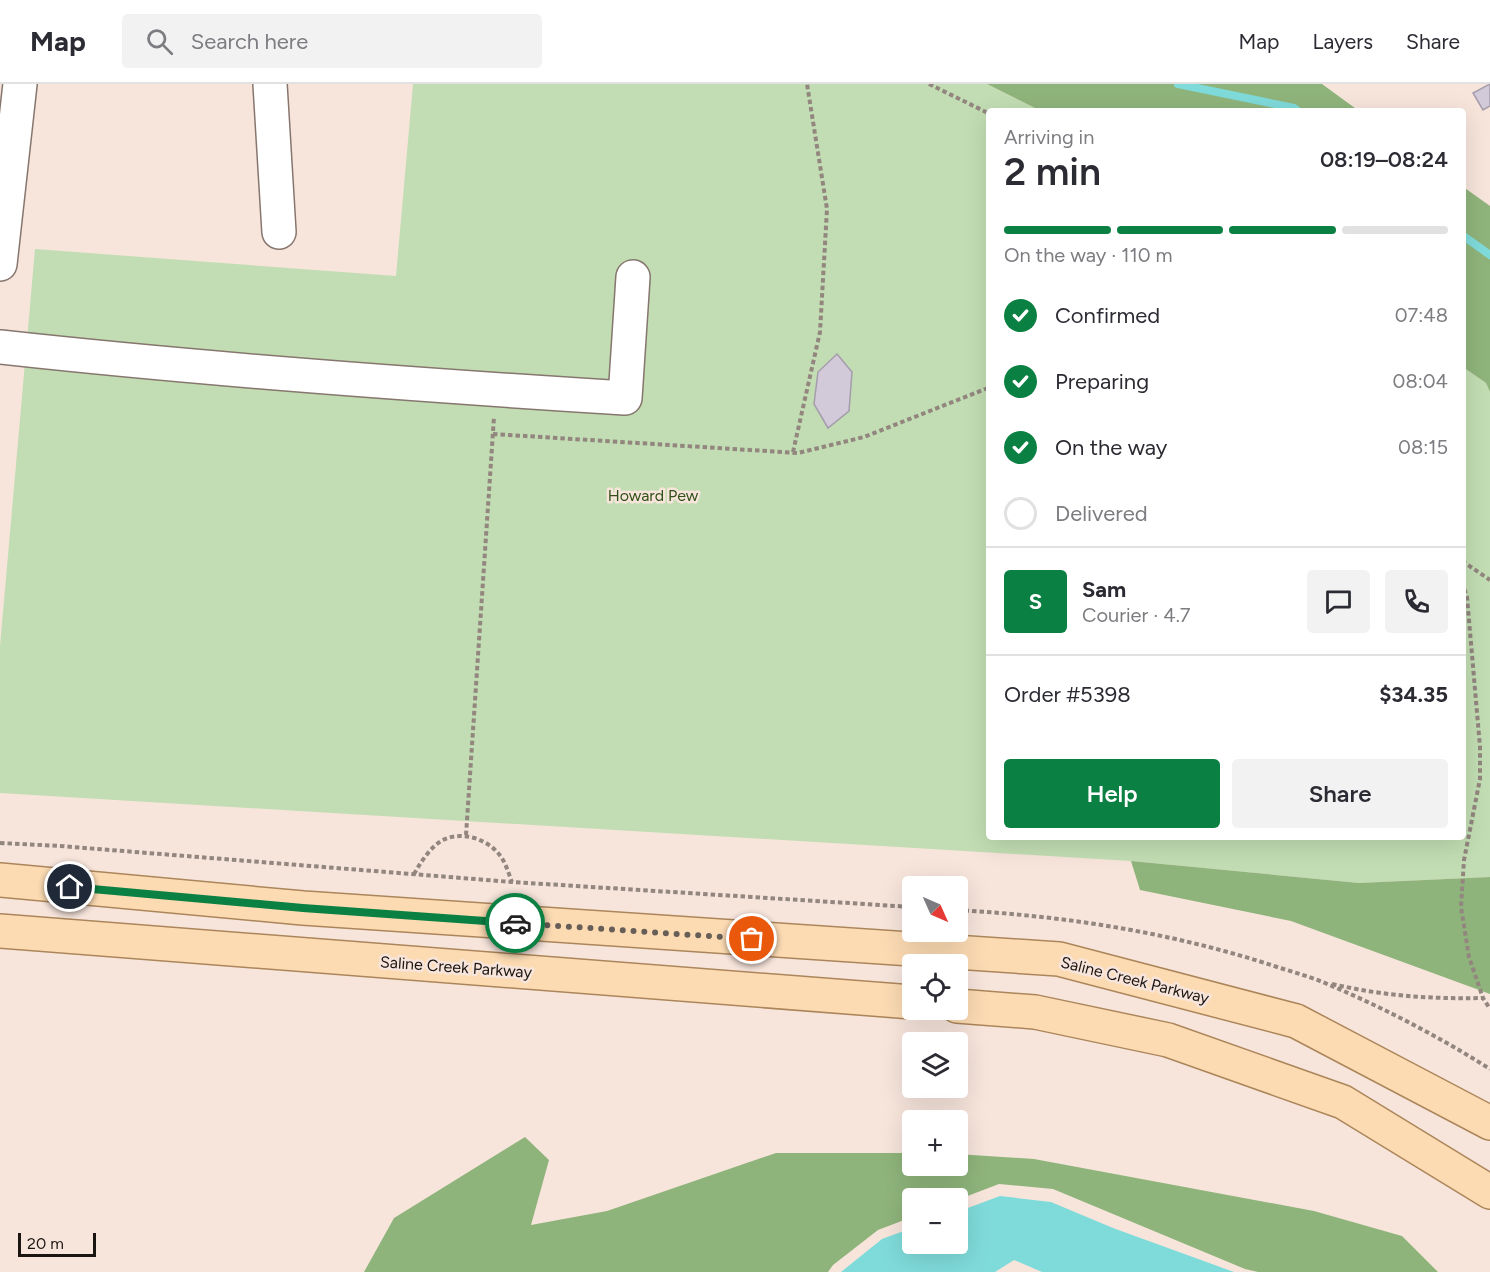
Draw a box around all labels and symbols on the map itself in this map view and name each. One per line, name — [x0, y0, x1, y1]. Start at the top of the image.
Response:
park label: Howard Pew — [608, 486, 699, 505]
pin — [44, 861, 95, 912]
north arrow — [902, 876, 968, 942]
courier — [485, 893, 545, 953]
pin — [726, 913, 777, 964]
street label: Saline Creek Parkway — [379, 952, 533, 982]
street label: Saline Creek Parkway — [1059, 952, 1212, 1008]
scale bar — [18, 1230, 96, 1258]

